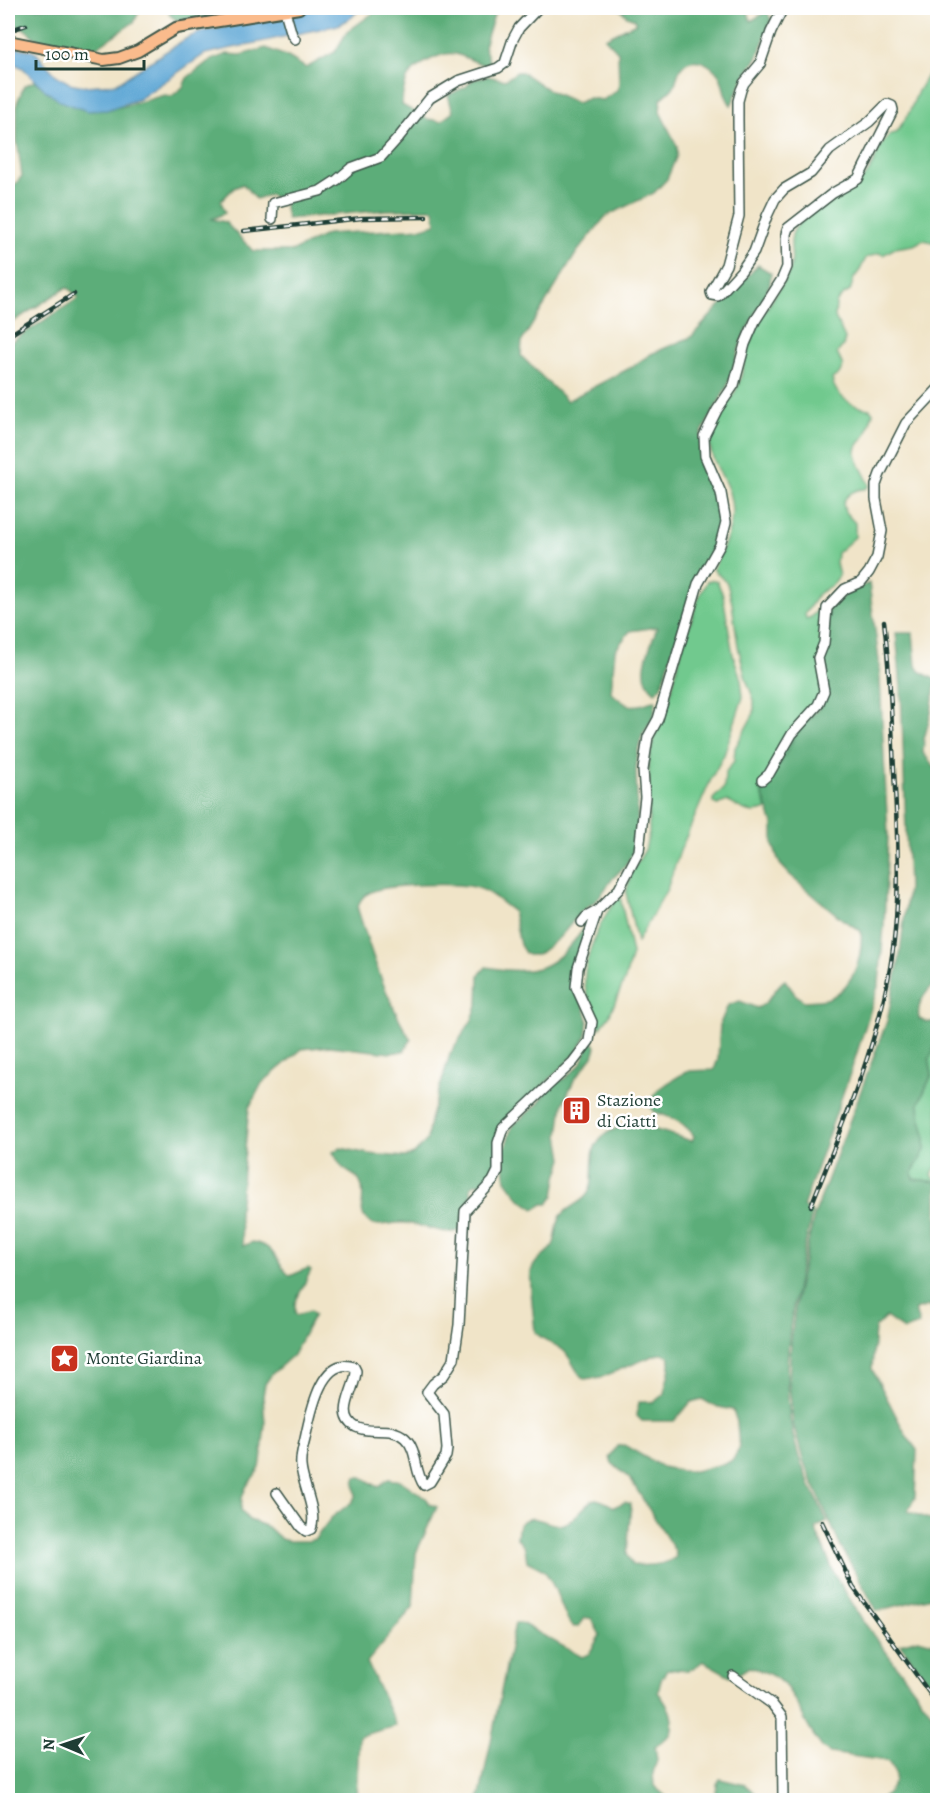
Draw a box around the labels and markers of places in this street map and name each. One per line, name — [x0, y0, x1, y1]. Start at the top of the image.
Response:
place label: Stazione di Ciatti — [597, 1088, 661, 1133]
building icon: Stazione di Ciatti — [560, 1094, 592, 1126]
place icon: Monte Giardina — [49, 1342, 81, 1374]
place label: Monte Giardina — [86, 1346, 203, 1370]

